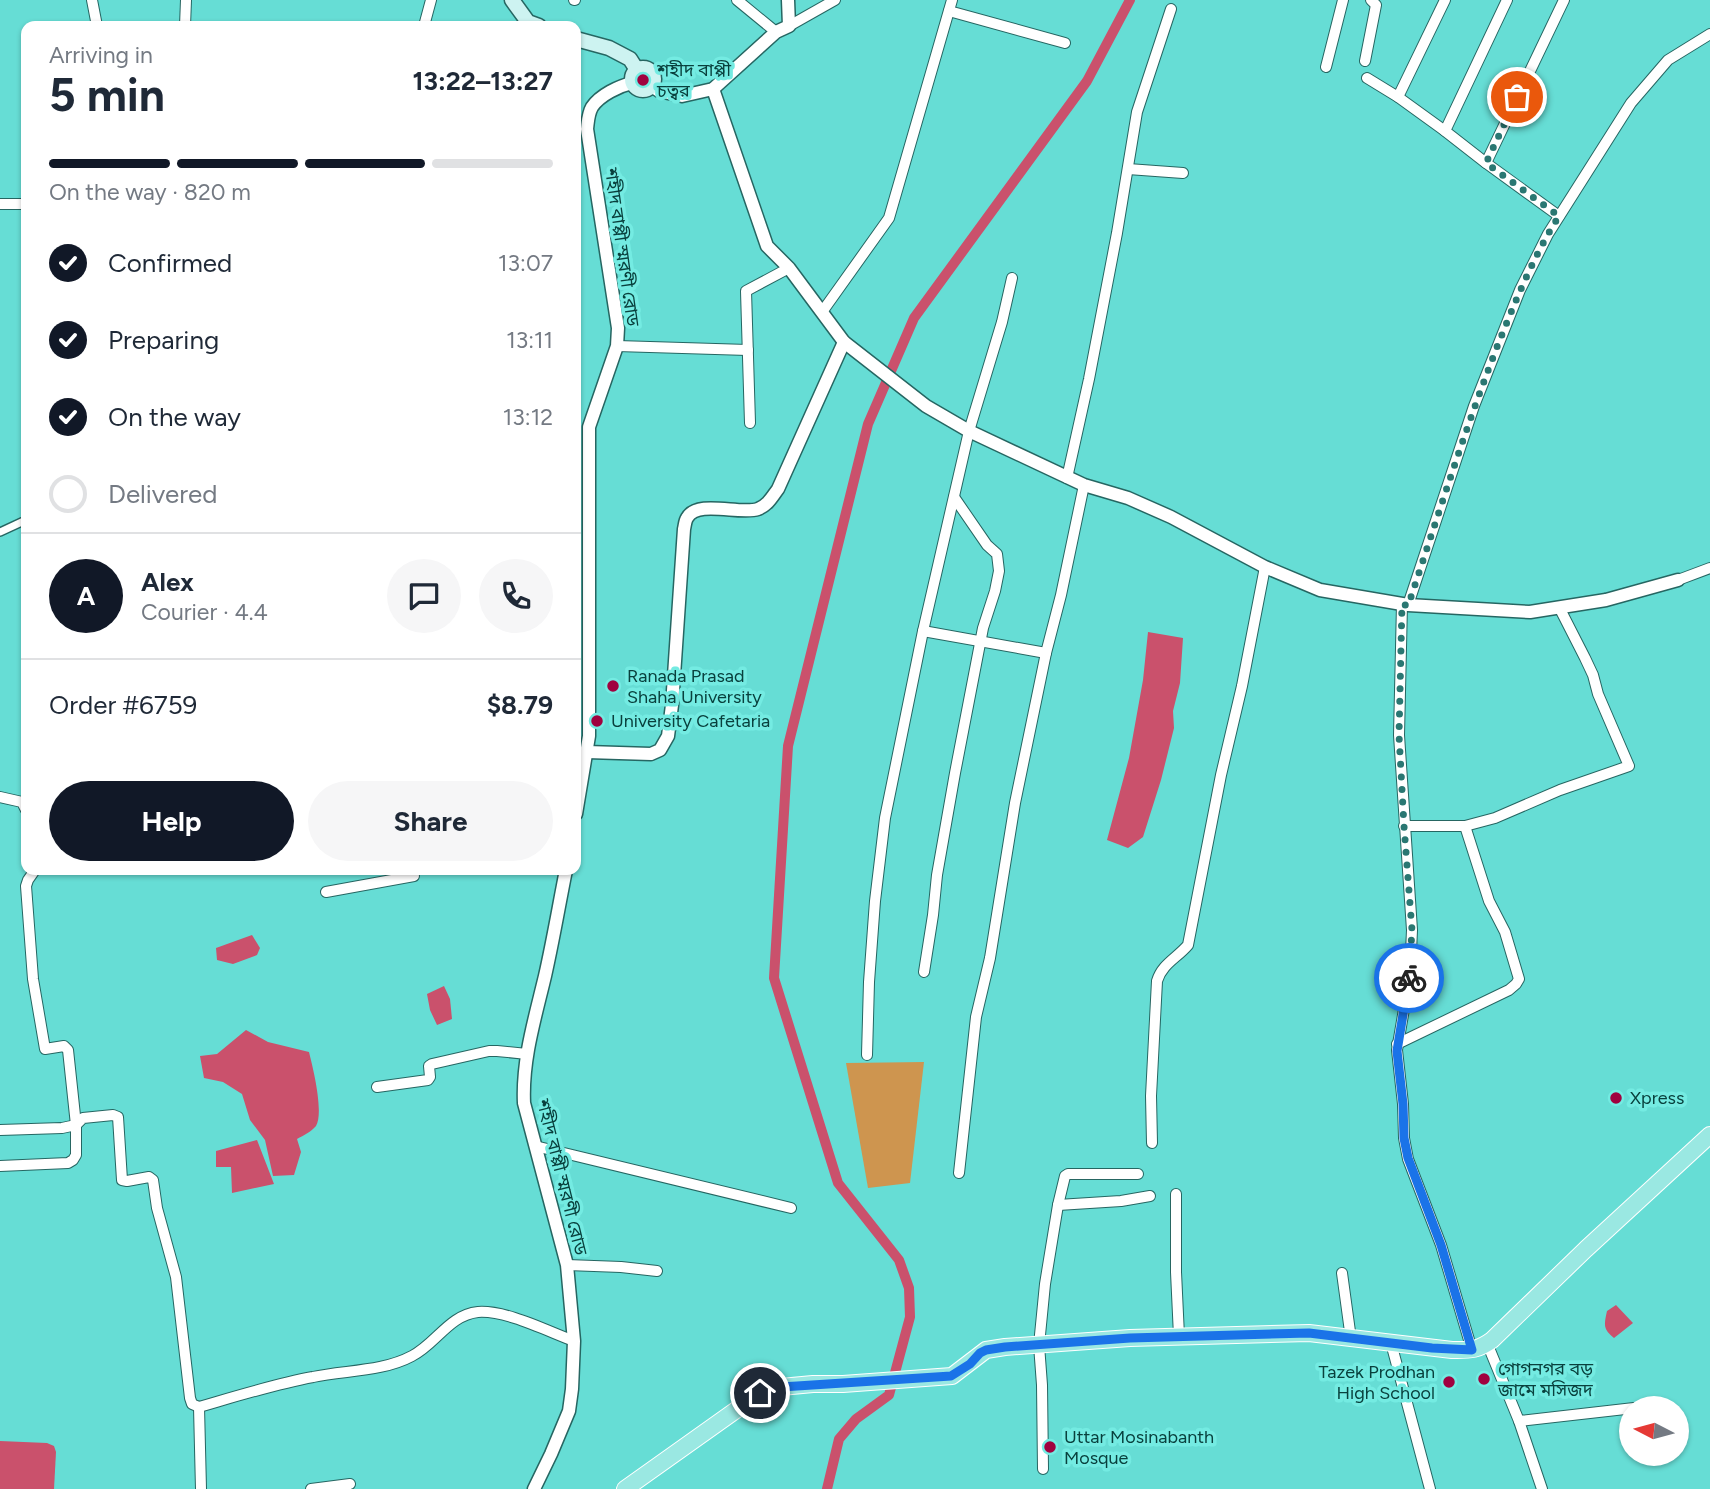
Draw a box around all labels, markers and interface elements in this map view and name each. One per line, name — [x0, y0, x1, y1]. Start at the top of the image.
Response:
text: Arriving in — [49, 41, 153, 69]
place label: শহীদ বাপ্পী চত্বর — [656, 59, 731, 102]
text: 13:22–13:27 — [413, 65, 553, 97]
text: 5 min — [49, 67, 165, 123]
pin — [1487, 67, 1547, 127]
marker: শহীদ বাপ্পী চত্বর — [635, 72, 651, 88]
icon: bag — [1498, 78, 1536, 116]
street label: শহীদ বাপ্পী স্মরণী রোড — [600, 165, 644, 328]
text: On the way · 820 m — [49, 178, 251, 206]
icon: check — [49, 244, 87, 282]
text: Confirmed — [108, 247, 232, 279]
text: 13:07 — [498, 249, 553, 277]
icon: check — [49, 321, 87, 359]
text: Preparing — [108, 324, 219, 356]
text: 13:11 — [506, 326, 553, 354]
icon: check — [49, 398, 87, 436]
text: On the way — [108, 401, 241, 433]
text: 13:12 — [503, 403, 553, 431]
text: Delivered — [108, 478, 217, 510]
button: chat — [387, 559, 461, 633]
button: phone — [479, 559, 553, 633]
text: Alex — [141, 566, 194, 598]
text: A — [77, 580, 95, 612]
text: Courier · 4.4 — [141, 598, 268, 626]
place label: Ranada Prasad Shaha University — [627, 665, 762, 708]
marker: Ranada Prasad Shaha University — [605, 678, 621, 694]
text: Order #6759 — [49, 689, 197, 721]
text: $8.79 — [487, 689, 553, 721]
place label: University Cafetaria — [611, 710, 770, 732]
marker: University Cafetaria — [589, 713, 605, 729]
button: Help — [49, 781, 294, 861]
button: Share — [308, 781, 553, 861]
courier — [1374, 943, 1444, 1013]
icon: bike — [1390, 959, 1428, 997]
place label: Xpress — [1630, 1087, 1684, 1109]
marker: Xpress — [1608, 1090, 1624, 1106]
street label: শহীদ বাপ্পী স্মরণী রোড — [532, 1096, 592, 1257]
place label: গোগনগর বড় জামে মসিজদ — [1497, 1358, 1594, 1401]
place label: Tazek Prodhan High School — [1318, 1361, 1435, 1404]
pin — [730, 1363, 790, 1423]
marker: গোগনগর বড় জামে মসিজদ — [1476, 1371, 1492, 1387]
icon: home — [741, 1374, 779, 1412]
marker: Tazek Prodhan High School — [1441, 1374, 1457, 1390]
north arrow — [1619, 1396, 1689, 1466]
map controls — [1619, 1396, 1689, 1466]
place label: Uttar Mosinabanth Mosque — [1064, 1426, 1214, 1469]
marker: Uttar Mosinabanth Mosque — [1042, 1439, 1058, 1455]

